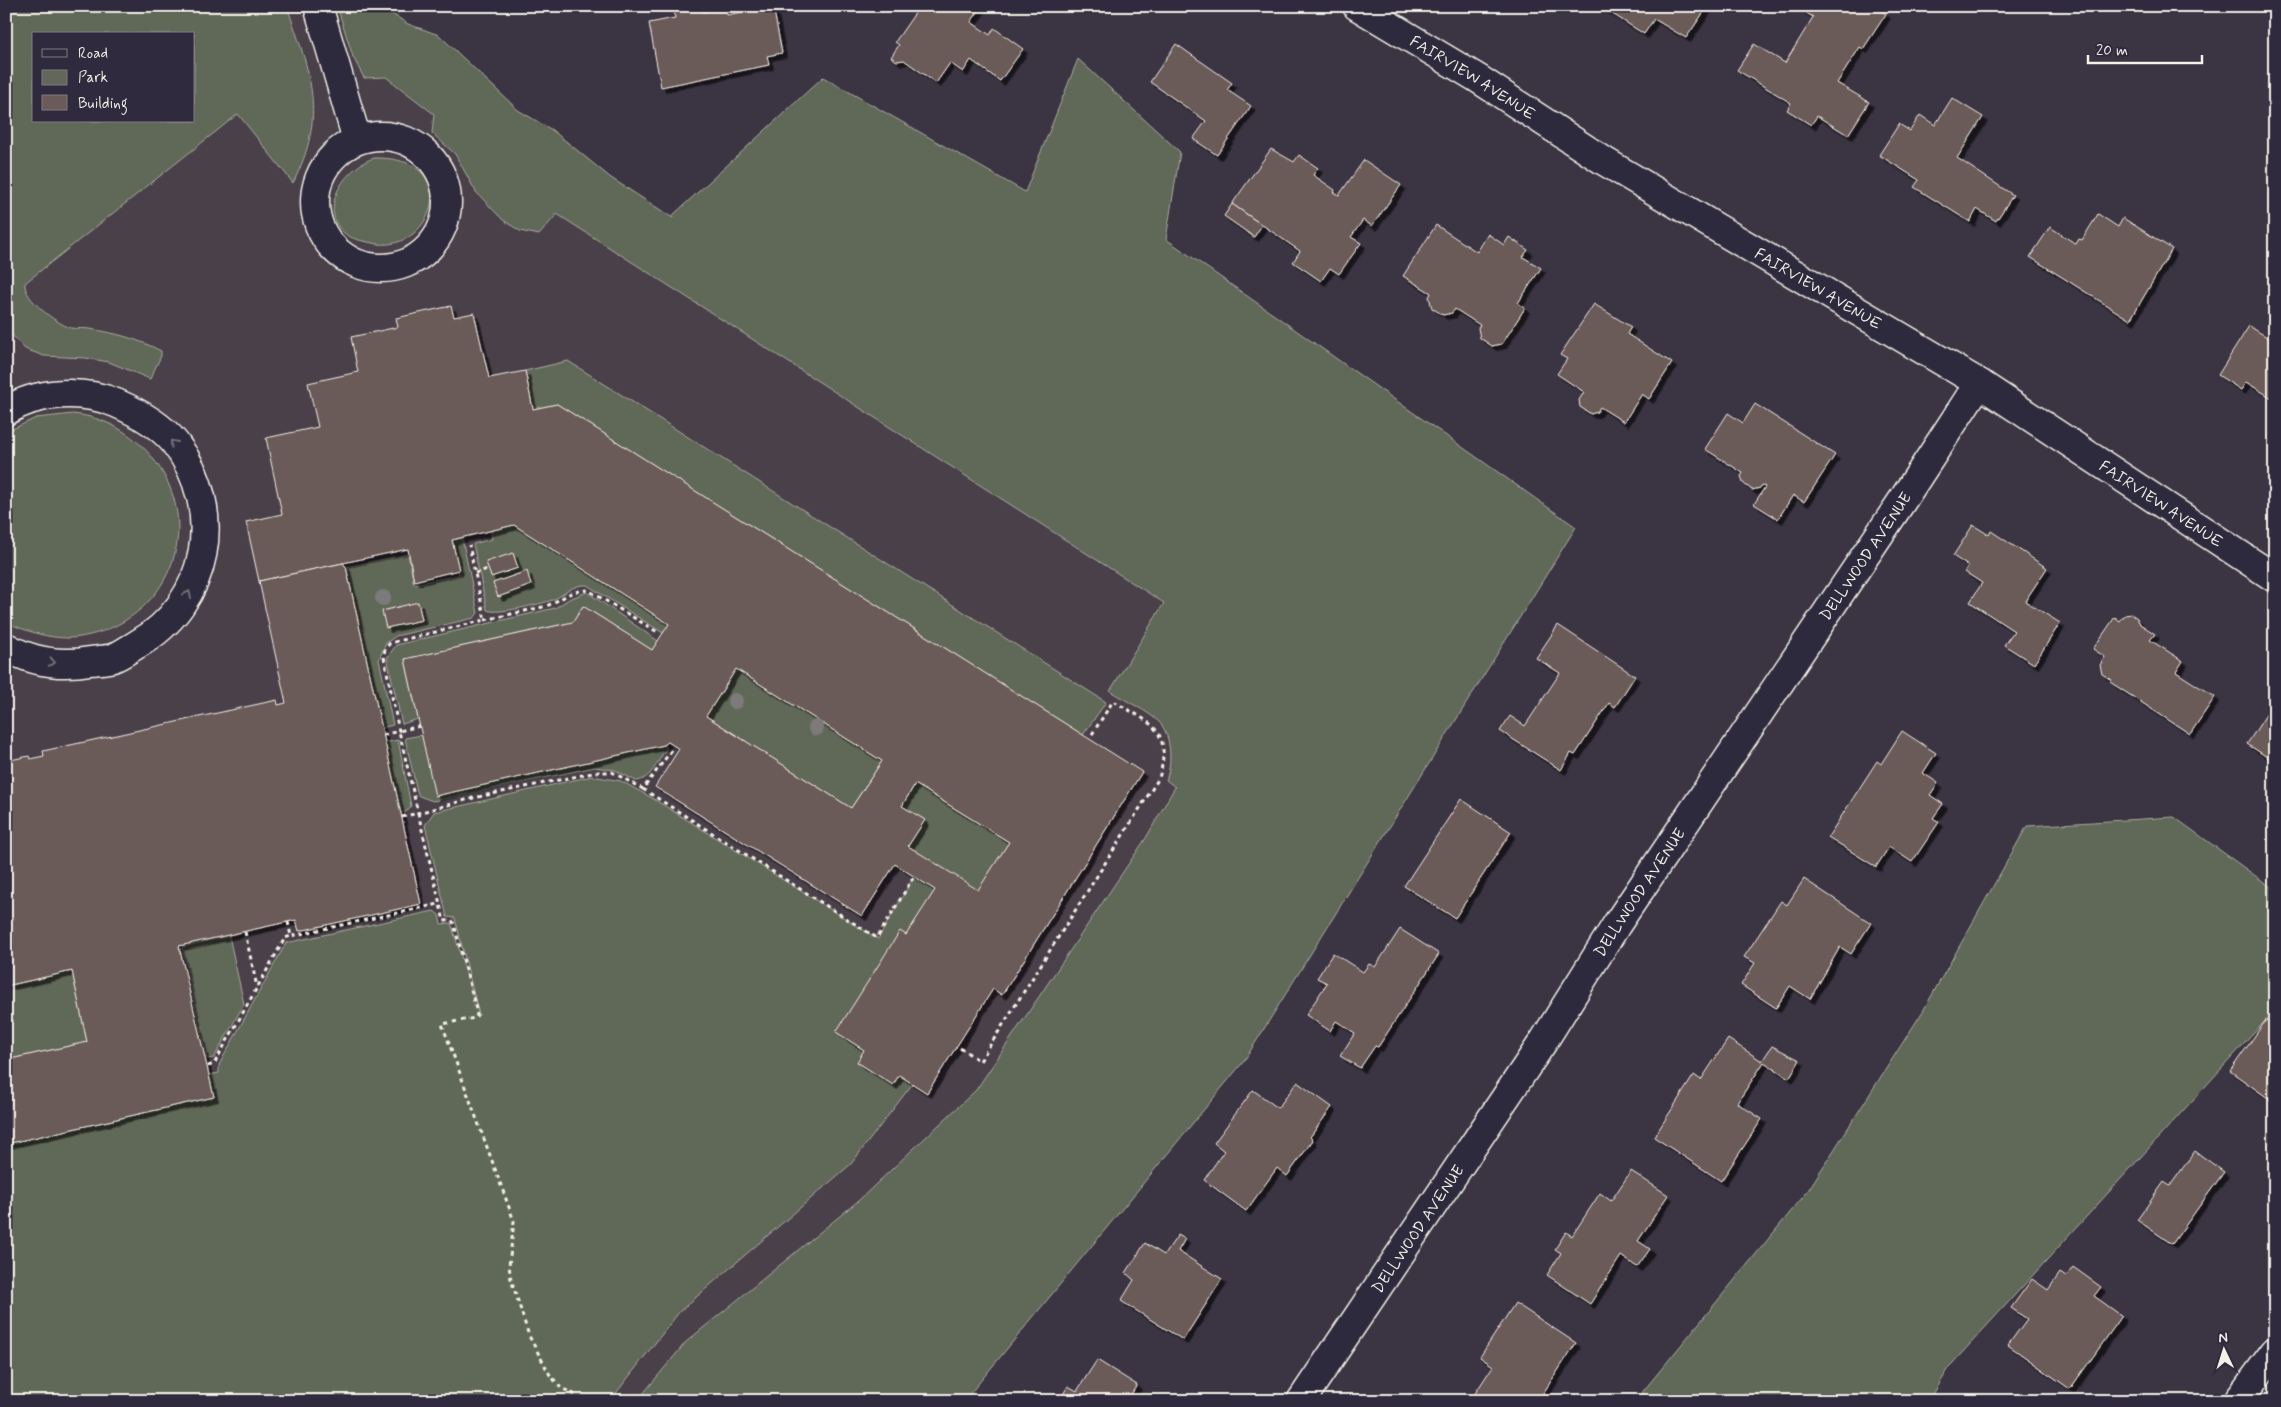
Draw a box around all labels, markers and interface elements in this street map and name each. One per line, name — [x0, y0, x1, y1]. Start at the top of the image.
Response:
street label: FAIRVIEW AVENUE — [1406, 31, 1539, 125]
legend — [32, 32, 195, 122]
scale bar — [2088, 32, 2202, 64]
text: 20 m — [2096, 41, 2128, 61]
text: Road — [78, 44, 108, 64]
text: Park — [78, 68, 108, 88]
text: Building — [78, 94, 128, 115]
street label: FAIRVIEW AVENUE — [1750, 244, 1885, 335]
one-way arrow — [169, 439, 178, 448]
street label: FAIRVIEW AVENUE — [2095, 456, 2227, 553]
street label: DELLWOOD AVENUE — [1815, 488, 1917, 625]
one-way arrow — [181, 590, 192, 599]
one-way arrow — [48, 656, 56, 666]
street label: DELLWOOD AVENUE — [1590, 824, 1691, 961]
street label: DELLWOOD AVENUE — [1368, 1161, 1469, 1298]
north arrow — [2198, 1324, 2248, 1374]
text: N — [2218, 1329, 2228, 1347]

